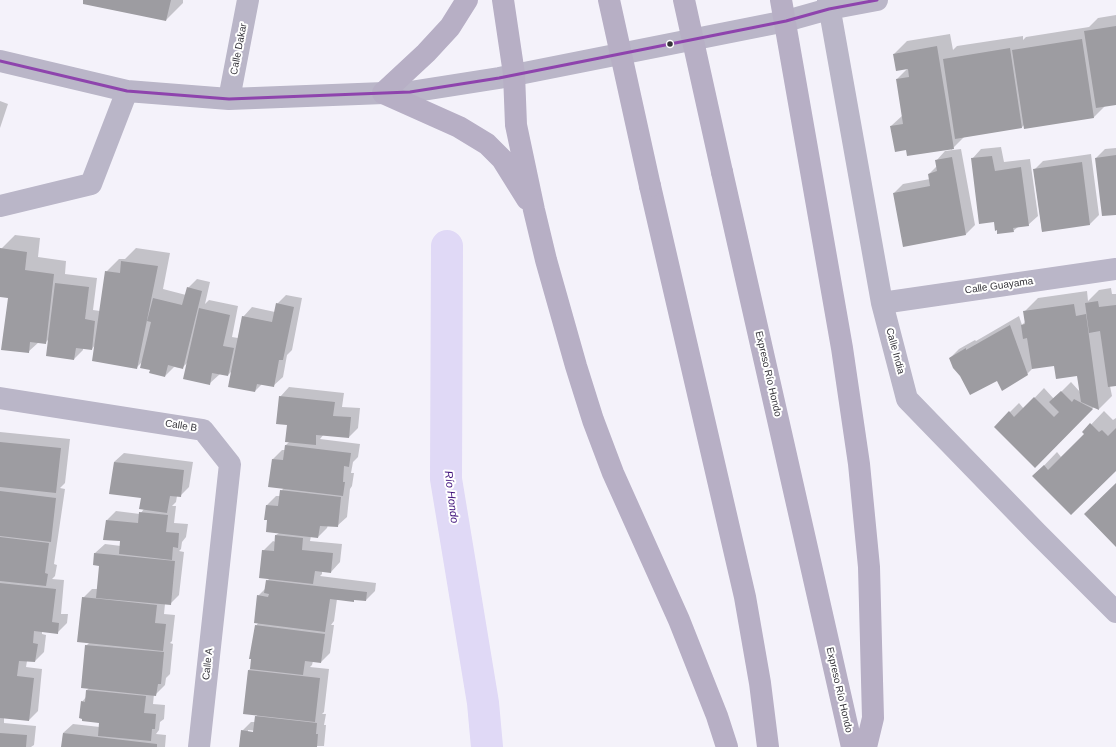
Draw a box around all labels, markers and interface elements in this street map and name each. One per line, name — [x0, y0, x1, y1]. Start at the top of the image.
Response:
street label: Calle Dakar — [228, 22, 250, 76]
unlabelled marker — [665, 39, 675, 49]
street label: Calle Guayama — [964, 275, 1034, 297]
street label: Calle India — [883, 327, 907, 375]
street label: Expreso Río Hondo — [752, 330, 784, 418]
street label: Calle B — [164, 418, 198, 434]
water label: Río Hondo — [441, 470, 461, 524]
street label: Expreso Río Hondo — [823, 646, 855, 734]
street label: Calle A — [200, 647, 216, 681]

